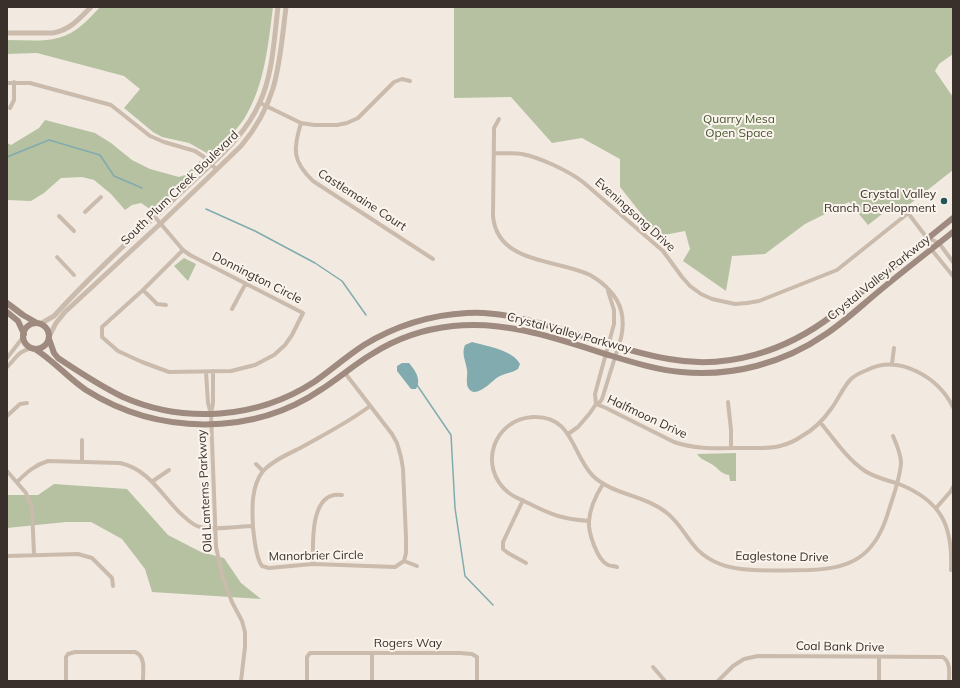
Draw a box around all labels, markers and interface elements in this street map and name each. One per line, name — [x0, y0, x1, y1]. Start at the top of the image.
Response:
park label: Quarry Mesa Open Space — [703, 112, 775, 140]
street label: South Plum Creek Boulevard — [118, 128, 242, 248]
street label: Castlemaine Court — [315, 166, 409, 234]
street label: Eveningsong Drive — [592, 175, 678, 255]
place label: Crystal Valley Ranch Development — [824, 187, 936, 215]
marker: Crystal Valley Ranch Development — [939, 196, 949, 206]
street label: Crystal Valley Parkway — [825, 232, 933, 324]
street label: Donnington Circle — [210, 249, 304, 307]
street label: Crystal Valley Parkway — [505, 309, 633, 357]
street label: Halfmoon Drive — [605, 392, 689, 442]
street label: Old Lanterns Parkway — [195, 429, 215, 553]
street label: Manorbrier Circle — [268, 548, 364, 564]
street label: Eaglestone Drive — [735, 549, 829, 565]
street label: Rogers Way — [374, 636, 442, 650]
street label: Coal Bank Drive — [796, 639, 884, 655]

